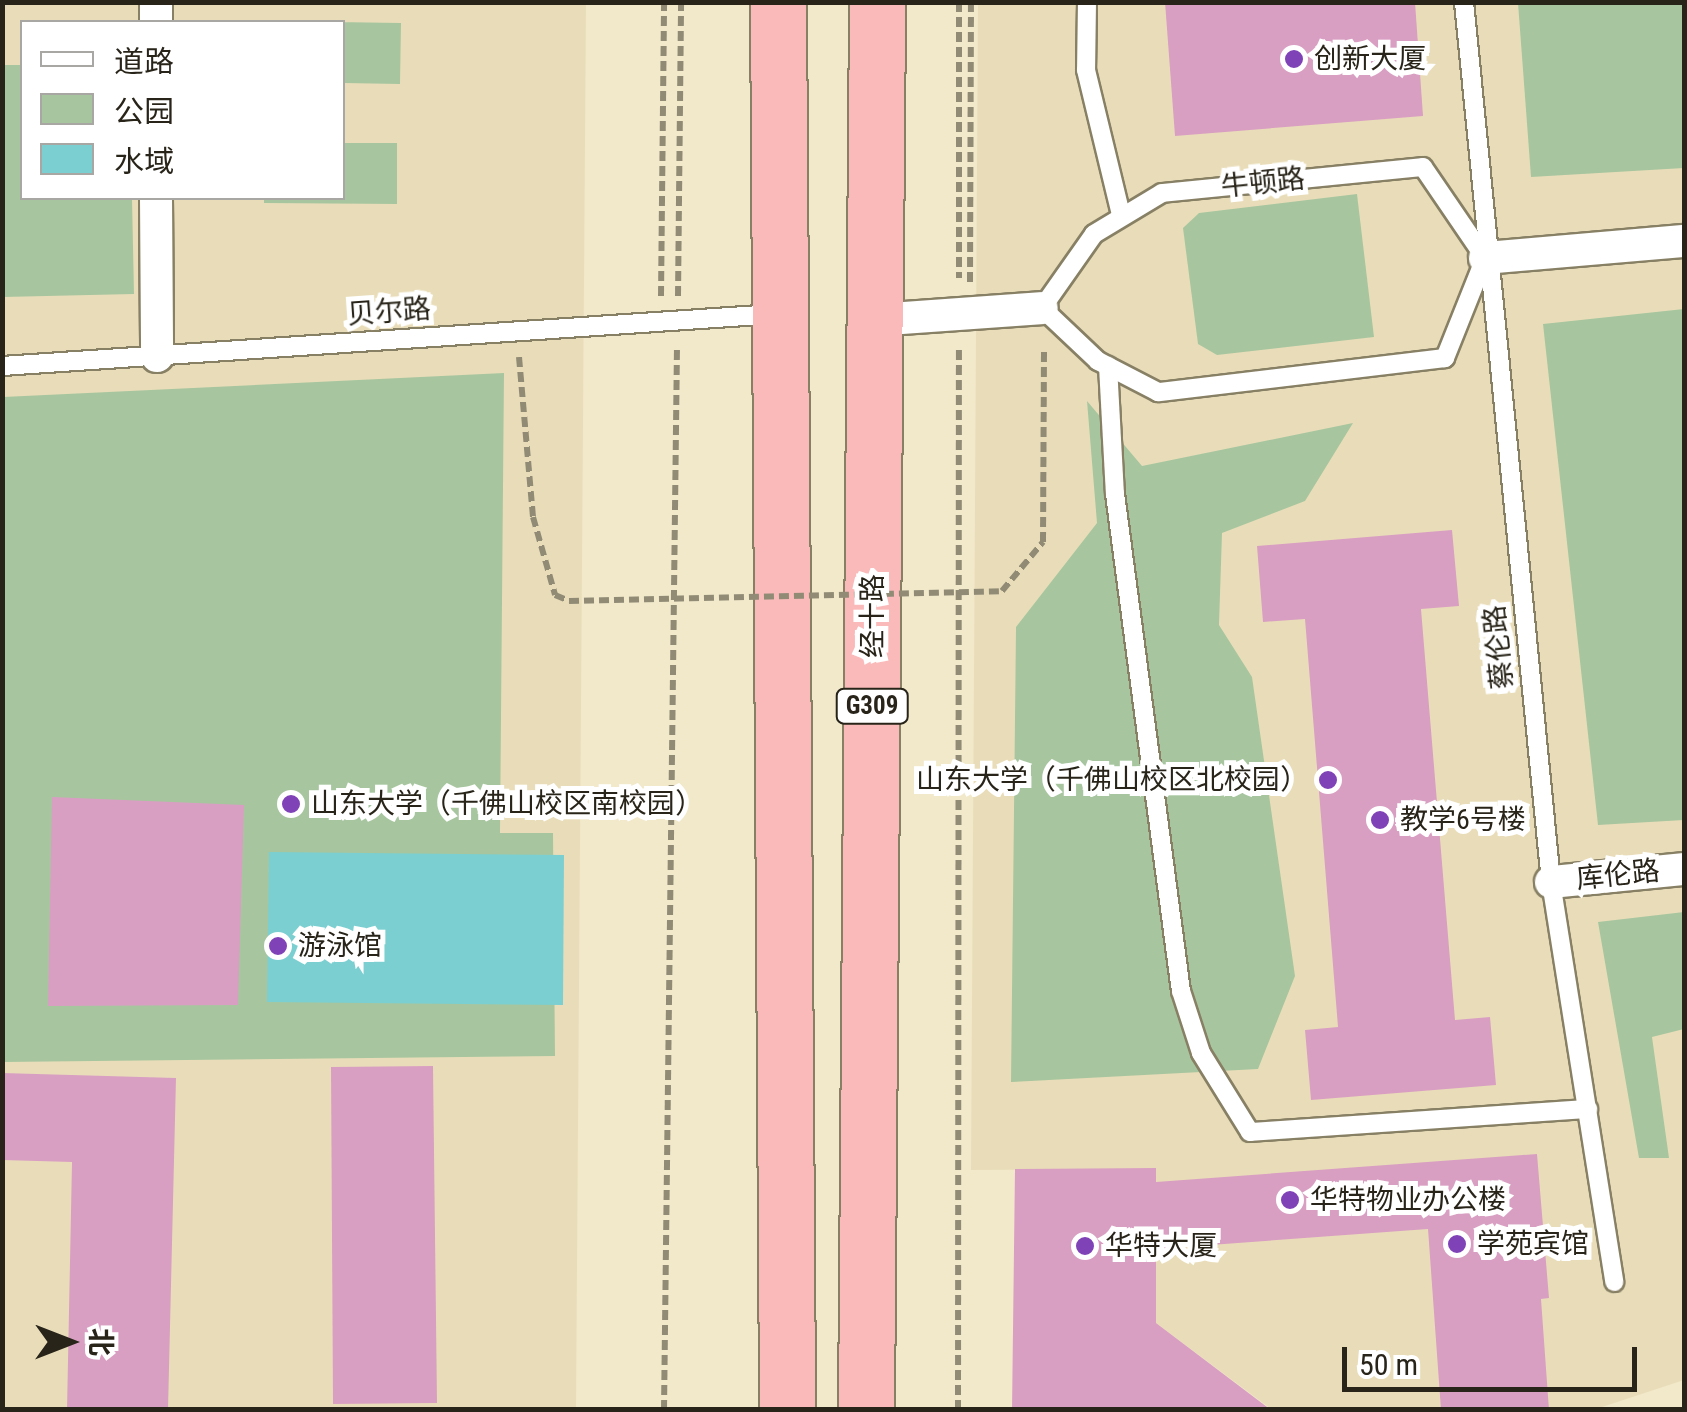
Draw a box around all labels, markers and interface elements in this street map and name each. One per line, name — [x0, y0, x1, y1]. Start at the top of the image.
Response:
legend — [20, 20, 345, 200]
place label: 创新大厦 — [1314, 42, 1426, 76]
text: 道路 — [114, 44, 174, 79]
marker: 创新大厦 — [1283, 48, 1305, 70]
text: 公园 — [114, 94, 174, 129]
text: 水域 — [114, 144, 174, 179]
street label: 牛顿路 — [1219, 162, 1307, 204]
street label: 贝尔路 — [346, 292, 432, 332]
street label: 经十路 — [856, 574, 890, 658]
street label: 蔡伦路 — [1478, 603, 1520, 691]
road number: G309 — [834, 686, 910, 726]
place label: 山东大学（千佛山校区北校园） — [916, 763, 1308, 797]
marker: 山东大学（千佛山校区北校园） — [1317, 769, 1339, 791]
place label: 山东大学（千佛山校区南校园） — [311, 787, 703, 821]
marker: 山东大学（千佛山校区南校园） — [280, 793, 302, 815]
place label: 教学6号楼 — [1400, 803, 1526, 837]
marker: 教学6号楼 — [1369, 809, 1391, 831]
street label: 库伦路 — [1574, 854, 1662, 896]
place label: 游泳馆 — [298, 929, 382, 963]
marker: 游泳馆 — [267, 935, 289, 957]
place label: 华特物业办公楼 — [1310, 1183, 1506, 1217]
marker: 华特物业办公楼 — [1279, 1189, 1301, 1211]
place label: 学苑宾馆 — [1477, 1227, 1589, 1261]
place label: 华特大厦 — [1105, 1229, 1217, 1263]
marker: 学苑宾馆 — [1446, 1233, 1468, 1255]
marker: 华特大厦 — [1074, 1235, 1096, 1257]
north arrow — [20, 1292, 120, 1392]
scale bar — [1347, 1327, 1642, 1389]
text: 北 — [84, 1328, 117, 1356]
text: 50 m — [1359, 1347, 1418, 1382]

